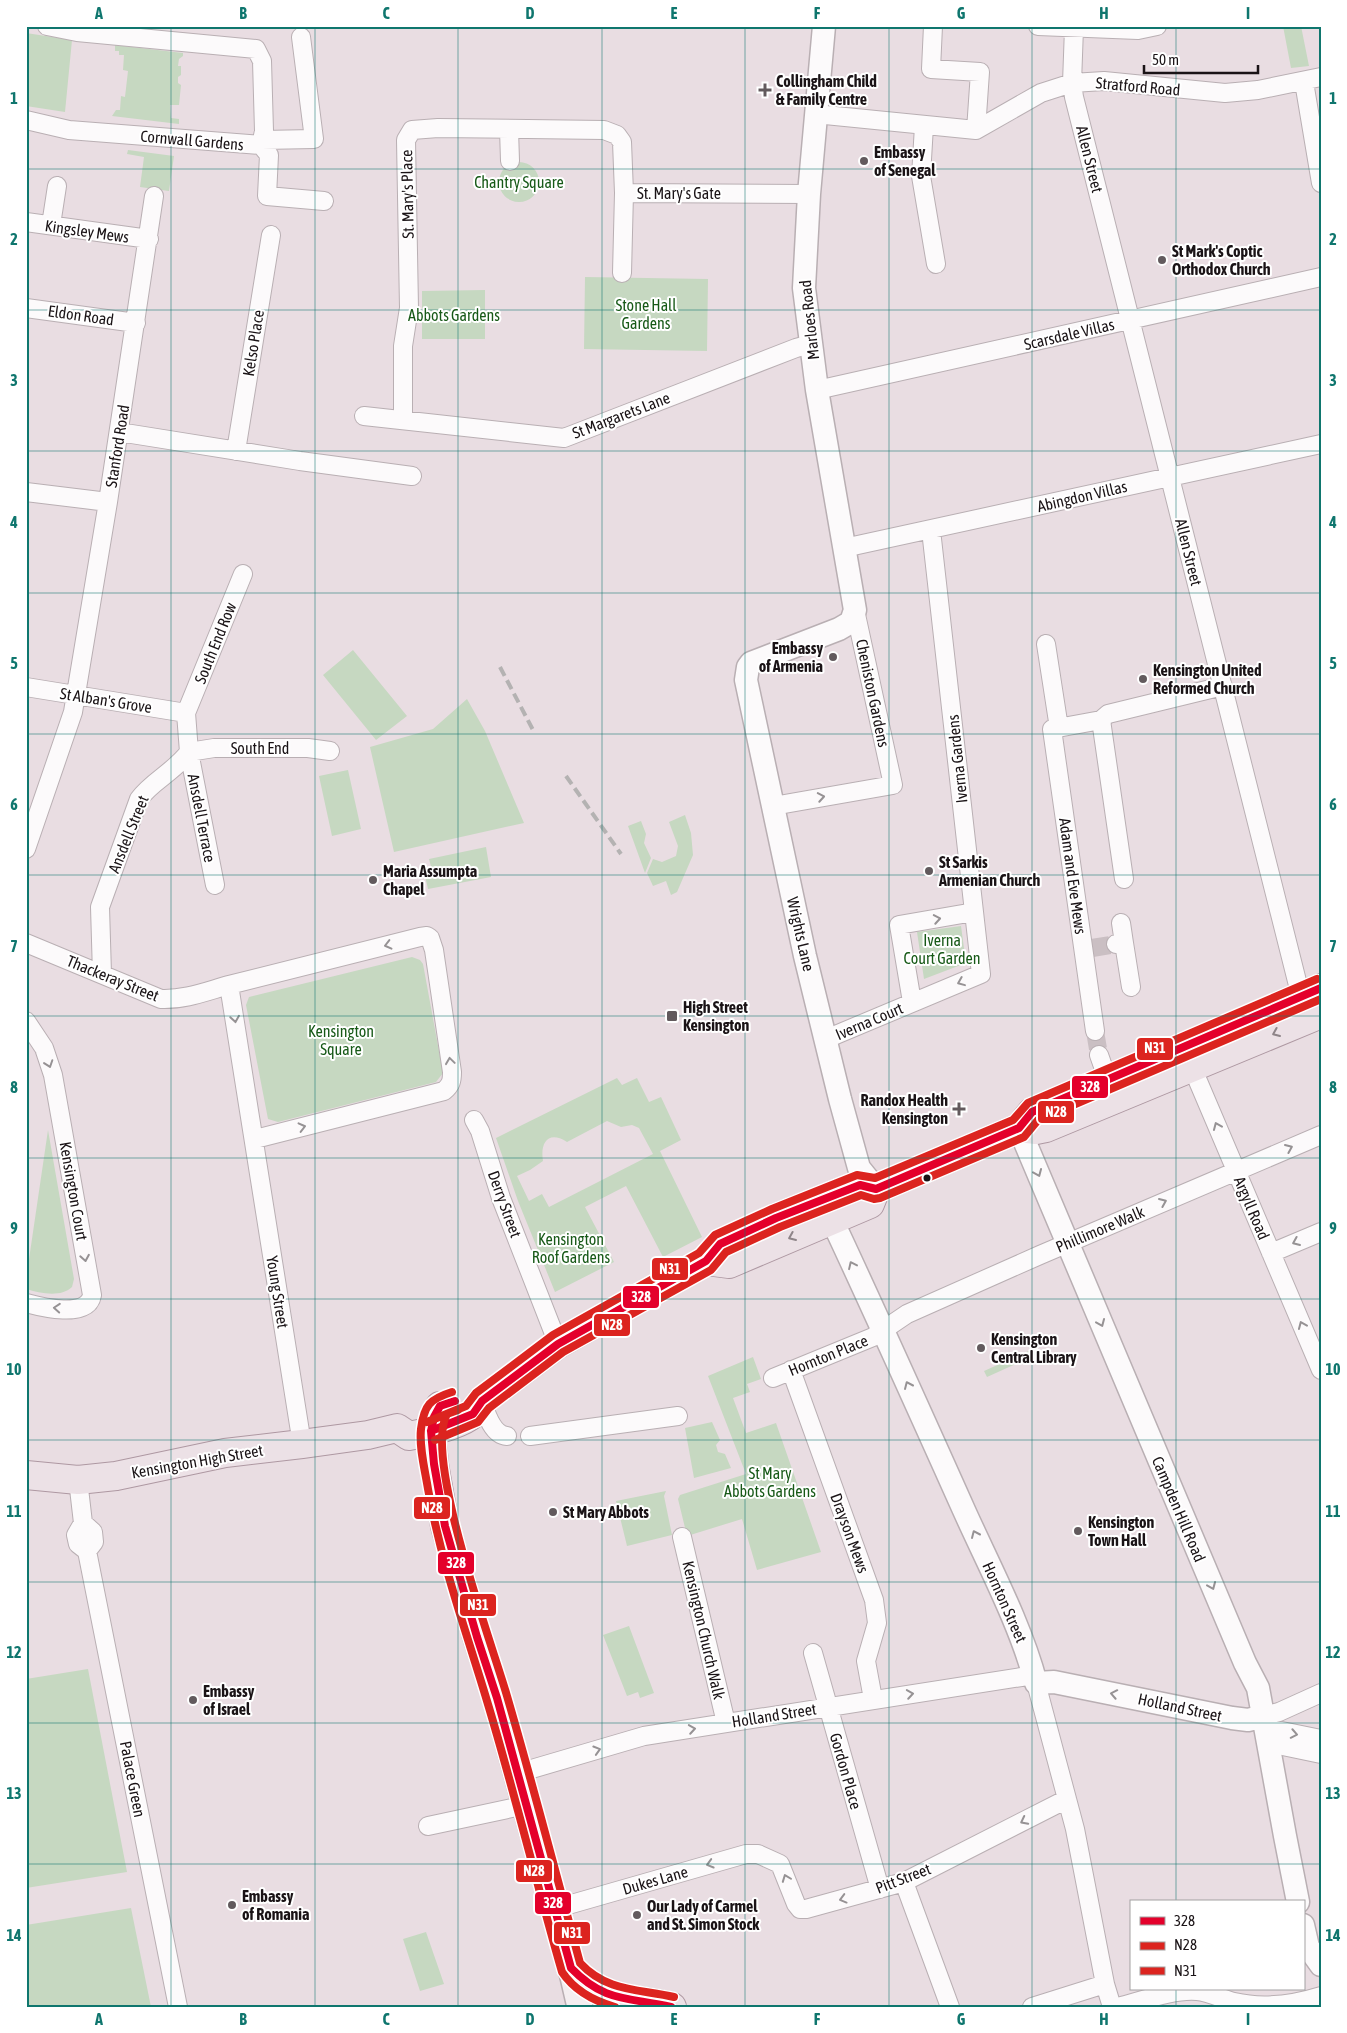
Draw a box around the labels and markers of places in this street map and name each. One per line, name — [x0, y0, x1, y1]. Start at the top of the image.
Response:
place label: Collingham Child & Family Centre — [776, 72, 877, 108]
marker: Collingham Child & Family Centre — [758, 83, 772, 97]
place label: Embassy of Senegal — [874, 143, 936, 179]
marker: Embassy of Senegal — [858, 155, 870, 167]
place label: St Mark's Coptic Orthodox Church — [1172, 242, 1271, 278]
marker: St Mark's Coptic Orthodox Church — [1156, 254, 1168, 266]
place label: Embassy of Armenia — [759, 639, 823, 675]
marker: Embassy of Armenia — [827, 651, 839, 663]
place label: Kensington United Reformed Church — [1153, 661, 1262, 697]
marker: Kensington United Reformed Church — [1137, 673, 1149, 685]
place label: St Sarkis Armenian Church — [938, 853, 1041, 889]
place label: Maria Assumpta Chapel — [383, 862, 477, 898]
marker: St Sarkis Armenian Church — [923, 865, 935, 877]
marker: Maria Assumpta Chapel — [367, 874, 379, 886]
place label: High Street Kensington — [683, 998, 749, 1034]
marker: High Street Kensington — [665, 1009, 679, 1023]
place label: Randox Health Kensington — [861, 1091, 948, 1127]
marker: Randox Health Kensington — [952, 1102, 966, 1116]
unlabelled marker — [922, 1173, 932, 1183]
place label: Kensington Central Library — [991, 1330, 1077, 1366]
marker: Kensington Central Library — [975, 1342, 987, 1354]
place label: St Mary Abbots — [563, 1503, 649, 1521]
marker: St Mary Abbots — [547, 1506, 559, 1518]
place label: Kensington Town Hall — [1088, 1513, 1154, 1549]
marker: Kensington Town Hall — [1072, 1525, 1084, 1537]
place label: Embassy of Israel — [203, 1682, 255, 1718]
marker: Embassy of Israel — [187, 1694, 199, 1706]
place label: Embassy of Romania — [242, 1887, 310, 1923]
place label: Our Lady of Carmel and St. Simon Stock — [647, 1897, 760, 1933]
marker: Embassy of Romania — [226, 1899, 238, 1911]
marker: Our Lady of Carmel and St. Simon Stock — [631, 1909, 643, 1921]

